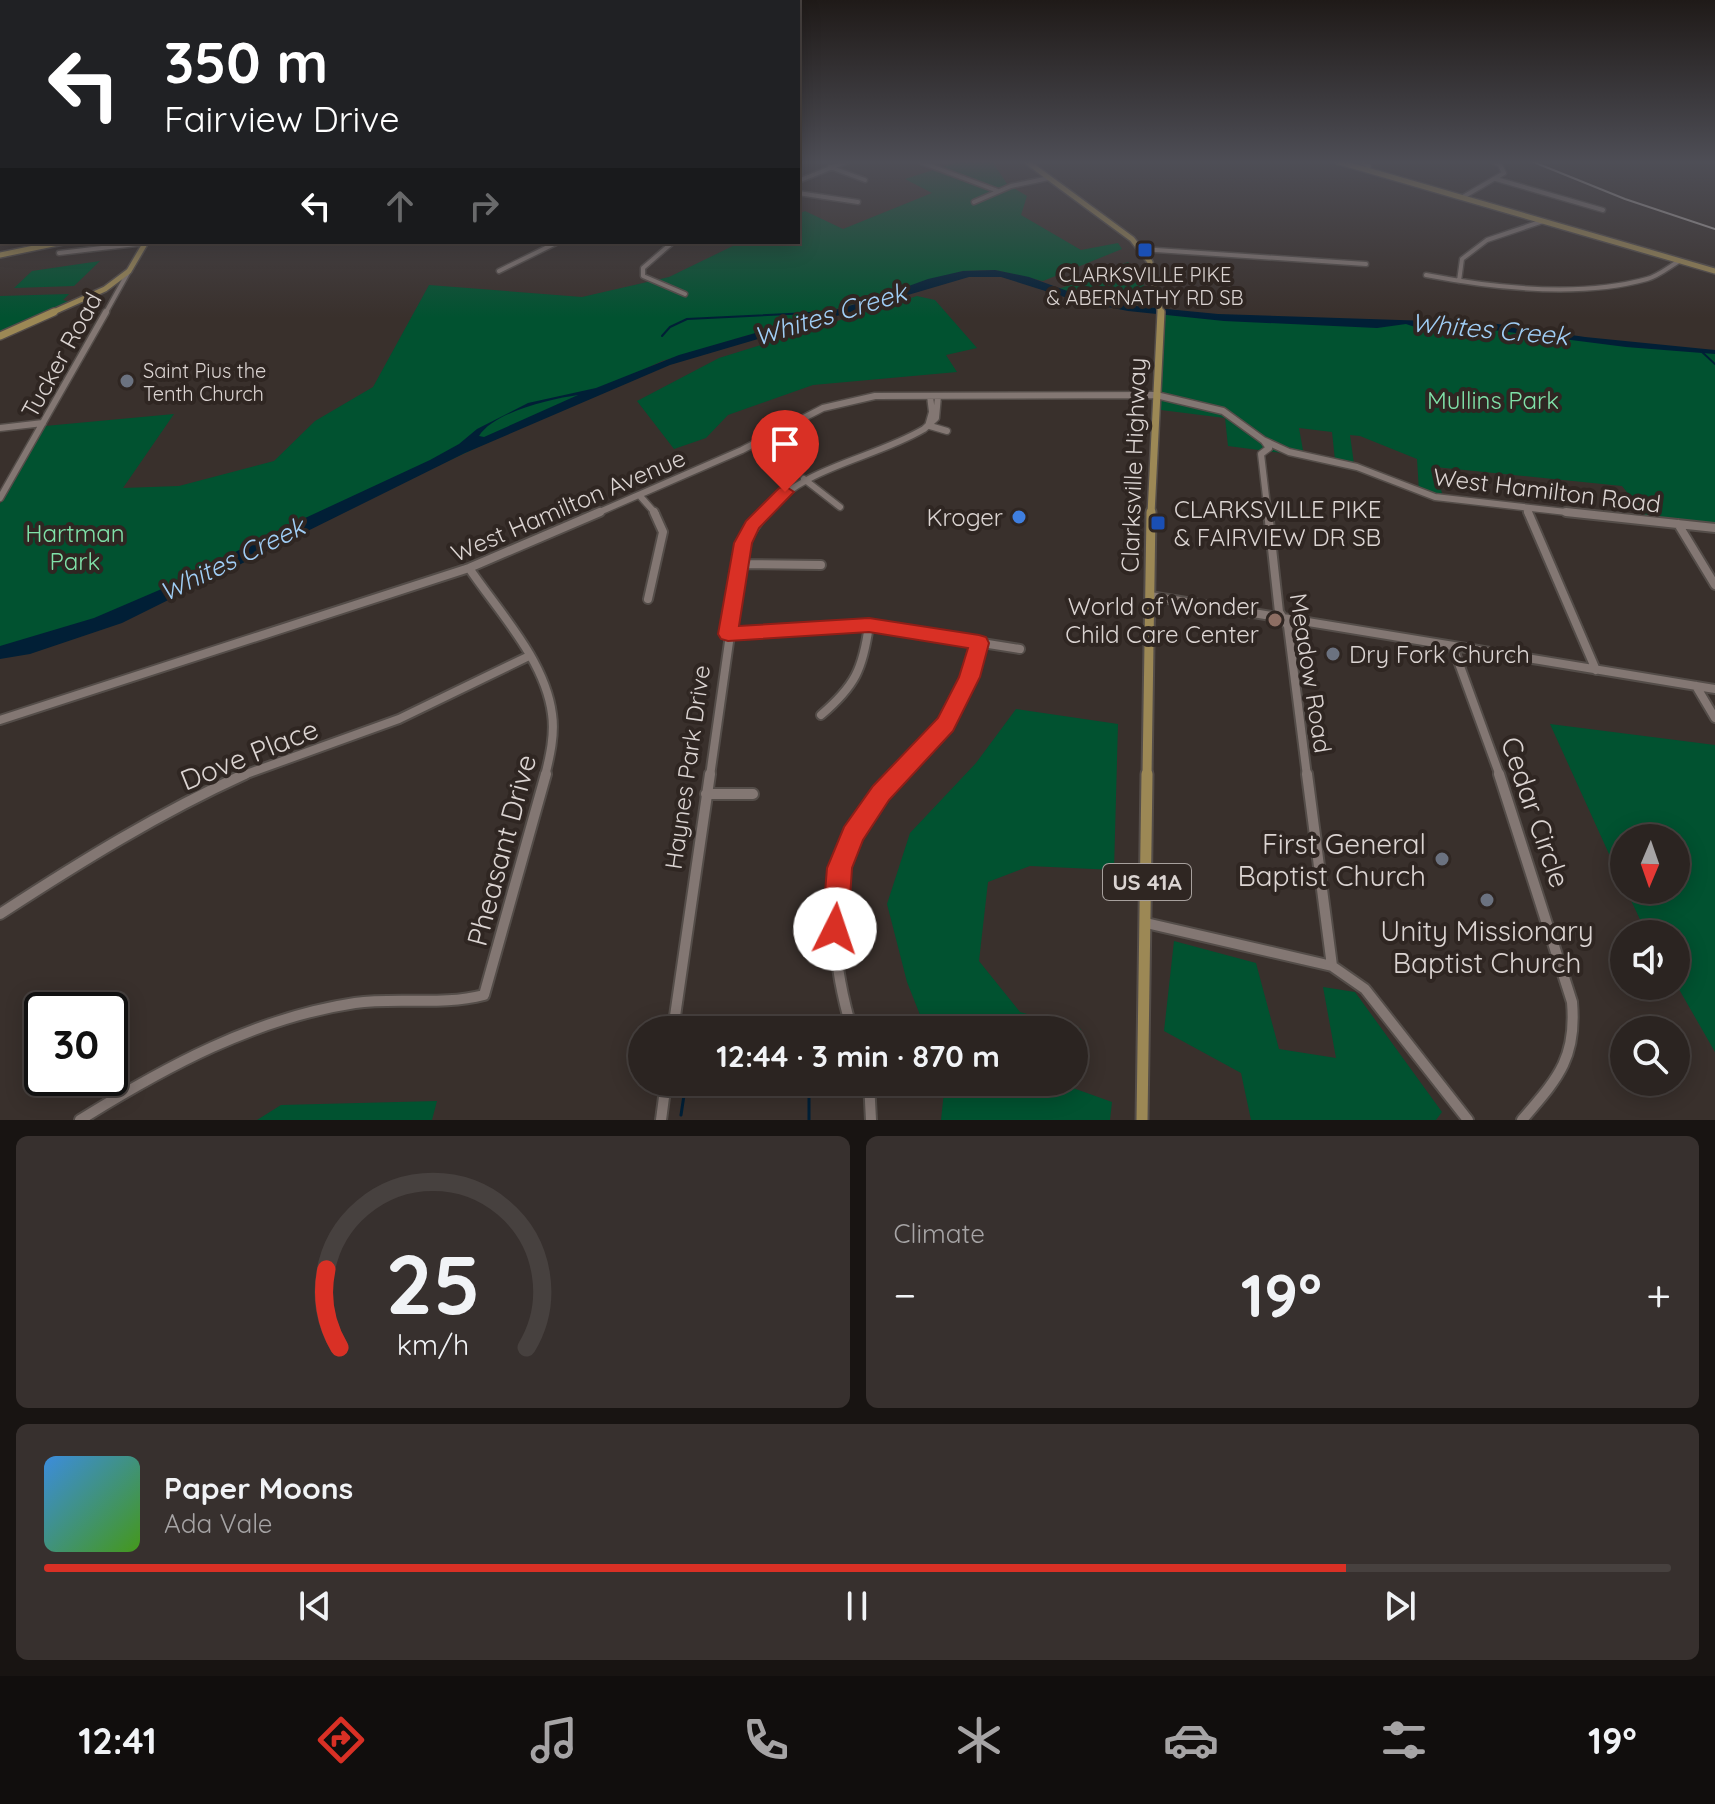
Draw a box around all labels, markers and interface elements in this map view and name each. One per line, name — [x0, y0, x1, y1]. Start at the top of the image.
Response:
text: 350 m — [164, 27, 328, 97]
icon: left — [32, 32, 136, 136]
text: Fairview Drive — [164, 96, 399, 141]
icon: left — [294, 184, 338, 228]
icon: ahead — [378, 184, 422, 228]
icon: right — [462, 184, 506, 228]
marker: CLARKSVILLE PIKE & ABERNATHY RD SB — [1136, 241, 1154, 259]
place label: CLARKSVILLE PIKE & ABERNATHY RD SB — [1047, 262, 1243, 310]
water label: Whites Creek — [750, 275, 912, 353]
street label: Tucker Road — [14, 287, 108, 423]
water label: Whites Creek — [1410, 306, 1572, 352]
street label: Clarksville Highway — [1114, 357, 1152, 573]
place label: Saint Pius the Tenth Church — [143, 358, 266, 406]
marker: Saint Pius the Tenth Church — [118, 372, 136, 390]
park label: Mullins Park — [1427, 385, 1559, 415]
pin — [751, 410, 819, 492]
icon: arrive — [763, 422, 807, 466]
street label: West Hamilton Avenue — [446, 442, 690, 568]
street label: West Hamilton Road — [1431, 461, 1663, 519]
place label: CLARKSVILLE PIKE & FAIRVIEW DR SB — [1174, 494, 1381, 552]
place label: Kroger — [926, 502, 1003, 532]
marker: Kroger — [1010, 508, 1028, 526]
water label: Whites Creek — [154, 509, 312, 608]
marker: CLARKSVILLE PIKE & FAIRVIEW DR SB — [1149, 514, 1167, 532]
park label: Hartman Park — [25, 518, 125, 576]
place label: World of Wonder Child Care Center — [1065, 591, 1259, 649]
street label: Meadow Road — [1284, 591, 1338, 755]
marker: World of Wonder Child Care Center — [1266, 611, 1284, 629]
place label: Dry Fork Church — [1349, 639, 1530, 669]
marker: Dry Fork Church — [1324, 645, 1342, 663]
street label: Haynes Park Drive — [658, 663, 716, 871]
street label: Dove Place — [175, 710, 323, 798]
street label: Cedar Circle — [1494, 732, 1578, 892]
street label: Pheasant Drive — [459, 751, 543, 949]
north arrow — [1610, 824, 1690, 904]
map controls — [1610, 824, 1690, 1096]
place label: First General Baptist Church — [1237, 826, 1426, 893]
marker: First General Baptist Church — [1433, 850, 1451, 868]
road number: US 41A — [1103, 864, 1191, 900]
position arrow — [793, 887, 877, 971]
marker: Unity Missionary Baptist Church — [1478, 891, 1496, 909]
place label: Unity Missionary Baptist Church — [1380, 913, 1594, 980]
button: sound — [1610, 920, 1690, 1000]
speed limit sign: 30 — [24, 992, 128, 1096]
button: search — [1610, 1016, 1690, 1096]
text: 12:44 · 3 min · 870 m — [716, 1037, 1000, 1075]
text: Climate — [894, 1217, 985, 1250]
text: 25 — [385, 1231, 480, 1335]
text: 19° — [1241, 1257, 1322, 1332]
text: − — [894, 1267, 916, 1322]
text: + — [1646, 1267, 1671, 1322]
text: km/h — [396, 1326, 469, 1362]
text: Paper Moons — [164, 1469, 353, 1507]
text: Ada Vale — [164, 1507, 273, 1540]
icon: previous — [293, 1584, 337, 1628]
icon: pause — [835, 1584, 879, 1628]
icon: next — [1378, 1584, 1422, 1628]
icon: directions — [313, 1712, 369, 1768]
icon: music — [526, 1712, 582, 1768]
icon: phone — [738, 1712, 794, 1768]
icon: climate — [951, 1712, 1007, 1768]
icon: car — [1163, 1712, 1219, 1768]
icon: filters — [1376, 1712, 1432, 1768]
text: 12:41 — [78, 1718, 157, 1763]
text: 19° — [1588, 1718, 1637, 1763]

